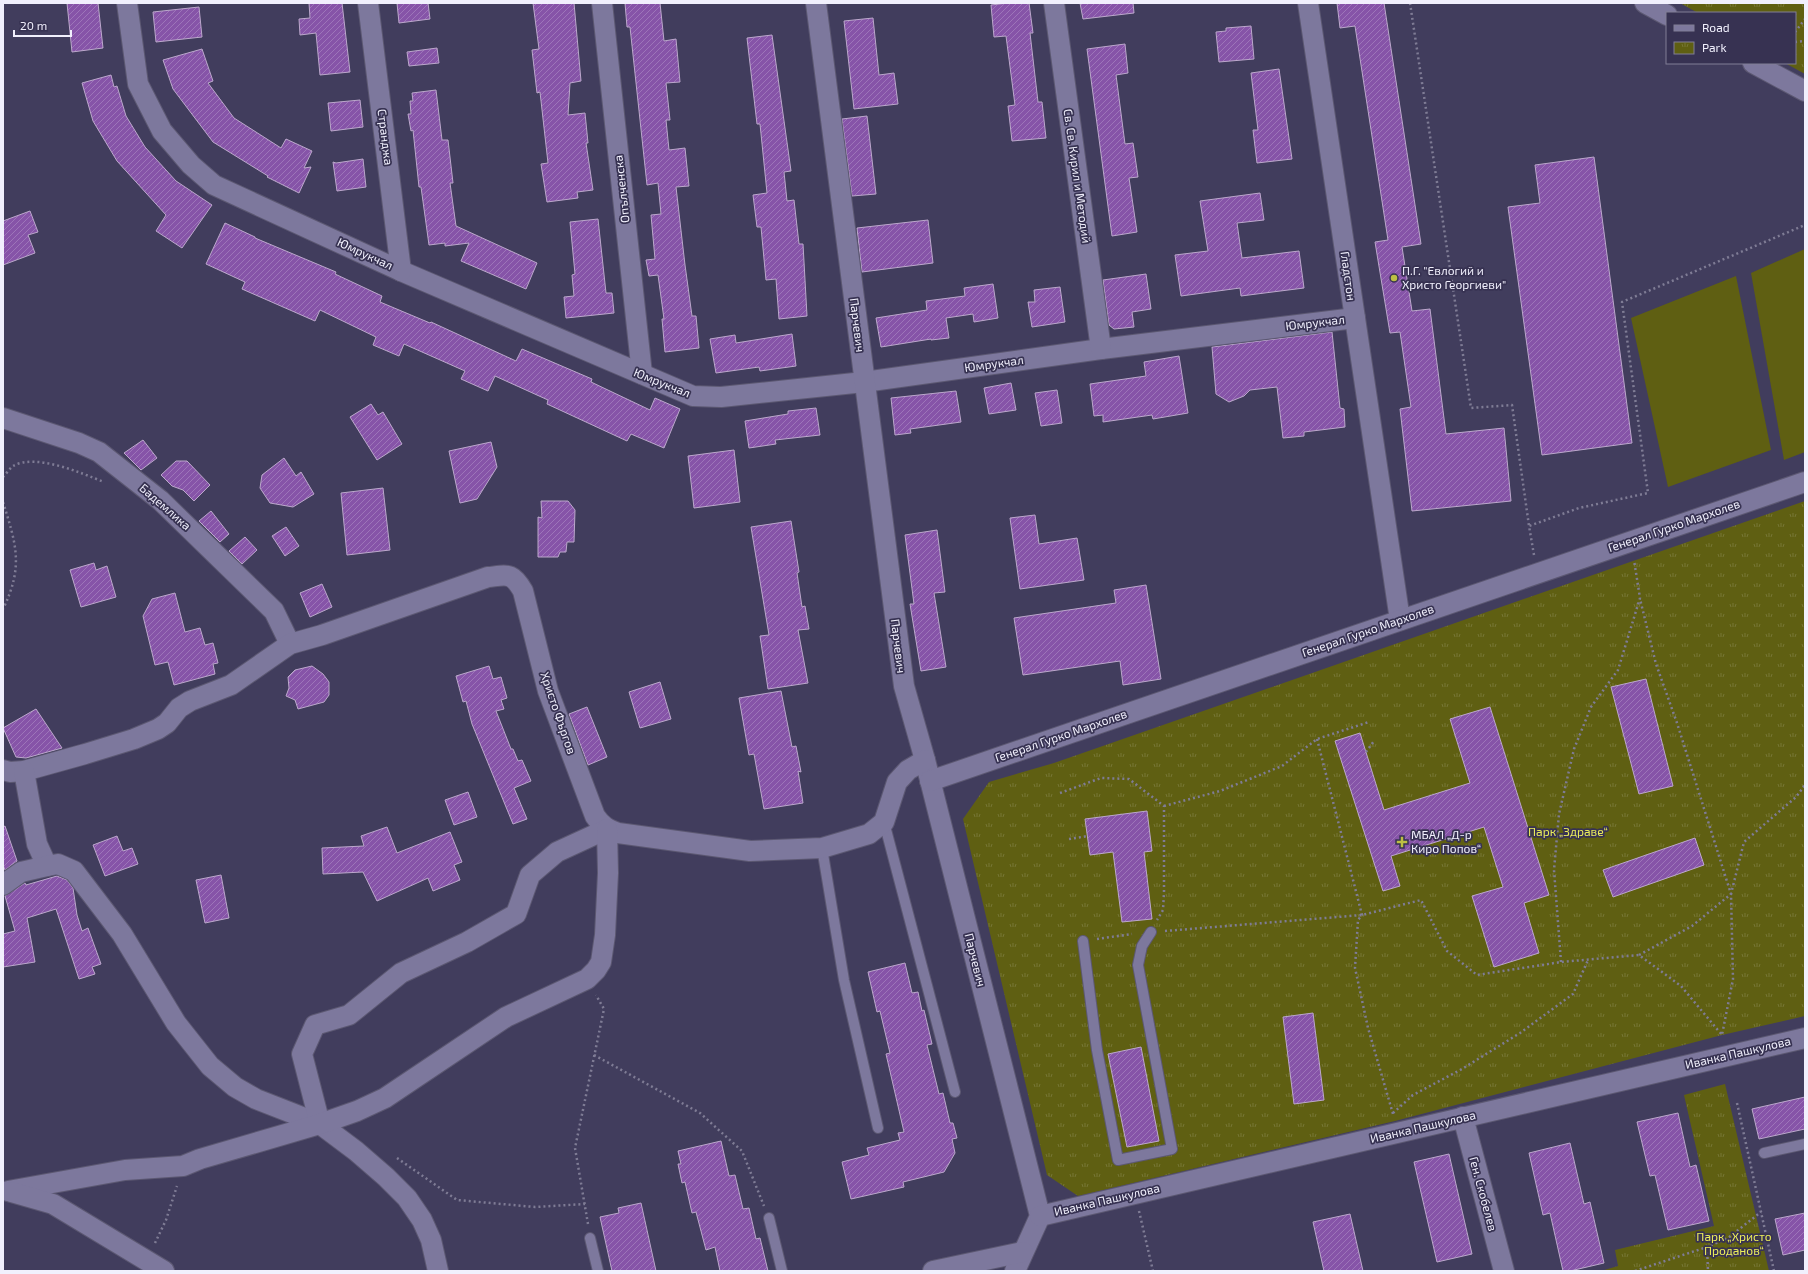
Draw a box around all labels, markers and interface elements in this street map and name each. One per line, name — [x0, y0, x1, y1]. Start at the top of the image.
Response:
scale bar — [14, 12, 71, 38]
legend — [1666, 12, 1796, 64]
text: 20 m — [20, 18, 47, 32]
text: Road — [1702, 20, 1730, 34]
text: Park — [1702, 40, 1727, 54]
street label: Странджа — [376, 108, 396, 166]
street label: Св. Св. Кирил и Методий — [1062, 108, 1094, 244]
street label: Опълченска — [610, 155, 632, 224]
street label: Юмрукчал — [335, 234, 395, 273]
street label: Гладстон — [1339, 250, 1359, 301]
place label: П.Г. "Евлогий и Христо Георгиеви" — [1402, 263, 1506, 291]
marker: П.Г. "Евлогий и Христо Георгиеви" — [1389, 273, 1399, 283]
street label: Парчевич — [848, 297, 868, 353]
street label: Юмрукчал — [1284, 311, 1345, 334]
street label: Юмрукчал — [963, 352, 1024, 375]
street label: Юмрукчал — [632, 364, 693, 401]
street label: Бадемлика — [137, 480, 194, 532]
street label: Генерал Гурко Мархолев — [1606, 496, 1742, 555]
street label: Генерал Гурко Мархолев — [1300, 601, 1436, 660]
street label: Парчевич — [889, 618, 909, 674]
street label: Христо Фъргов — [538, 670, 580, 756]
street label: Генерал Гурко Мархолев — [993, 706, 1129, 765]
park label: Парк „Здраве“ — [1528, 824, 1608, 838]
place label: МБАЛ „Д-р Киро Попов“ — [1411, 827, 1481, 855]
marker: МБАЛ „Д-р Киро Попов“ — [1396, 836, 1408, 848]
street label: Парчевич — [963, 932, 989, 988]
street label: Иванка Пашкулова — [1684, 1033, 1792, 1072]
street label: Иванка Пашкулова — [1369, 1107, 1477, 1146]
street label: Ген. Скобелев — [1467, 1155, 1501, 1233]
street label: Иванка Пашкулова — [1053, 1180, 1161, 1219]
park label: Парк „Христо Проданов“ — [1696, 1229, 1772, 1257]

